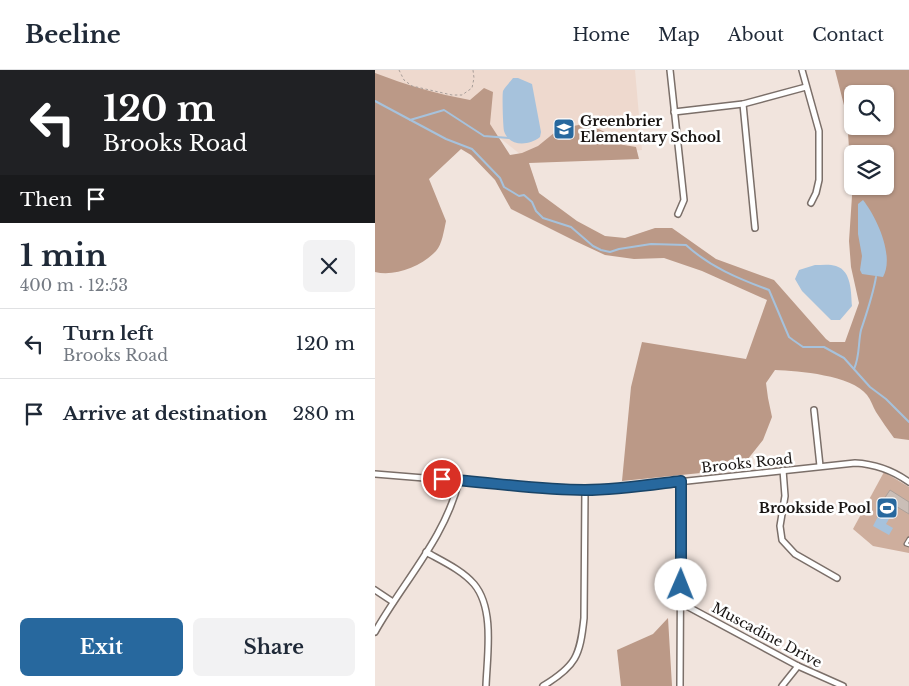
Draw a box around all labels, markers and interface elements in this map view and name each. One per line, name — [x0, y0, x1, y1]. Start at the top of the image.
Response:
text: Beeline — [25, 20, 121, 49]
text: Home — [572, 24, 630, 46]
text: Map — [658, 24, 700, 46]
text: About — [728, 24, 784, 46]
text: Contact — [812, 24, 884, 46]
map controls — [844, 85, 894, 195]
button: search — [844, 85, 894, 135]
text: 120 m — [103, 87, 216, 130]
icon: left — [20, 90, 85, 155]
place label: Greenbrier Elementary School — [580, 112, 721, 146]
school or university icon: Greenbrier Elementary School — [552, 117, 576, 141]
text: Brooks Road — [103, 130, 247, 157]
button: layers — [844, 145, 894, 195]
icon: arrive — [82, 185, 110, 213]
text: Then — [20, 188, 72, 211]
text: 1 min — [20, 237, 107, 274]
button: close — [303, 240, 355, 292]
text: 400 m · 12:53 — [20, 275, 128, 295]
text: Turn left — [63, 322, 154, 345]
icon: left — [20, 330, 48, 358]
text: 120 m — [295, 332, 355, 355]
text: Brooks Road — [63, 345, 168, 365]
icon: arrive — [20, 400, 48, 428]
text: Arrive at destination — [63, 402, 267, 425]
text: 280 m — [292, 402, 355, 425]
street label: Brooks Road — [700, 449, 794, 477]
pin — [421, 458, 463, 500]
icon: arrive — [428, 465, 456, 493]
sports icon: Brookside Pool — [875, 496, 899, 520]
place label: Brookside Pool — [759, 499, 871, 517]
position arrow — [654, 558, 706, 610]
street label: Muscadine Drive — [709, 598, 825, 672]
button: Exit — [20, 618, 183, 676]
button: Share — [193, 618, 355, 676]

